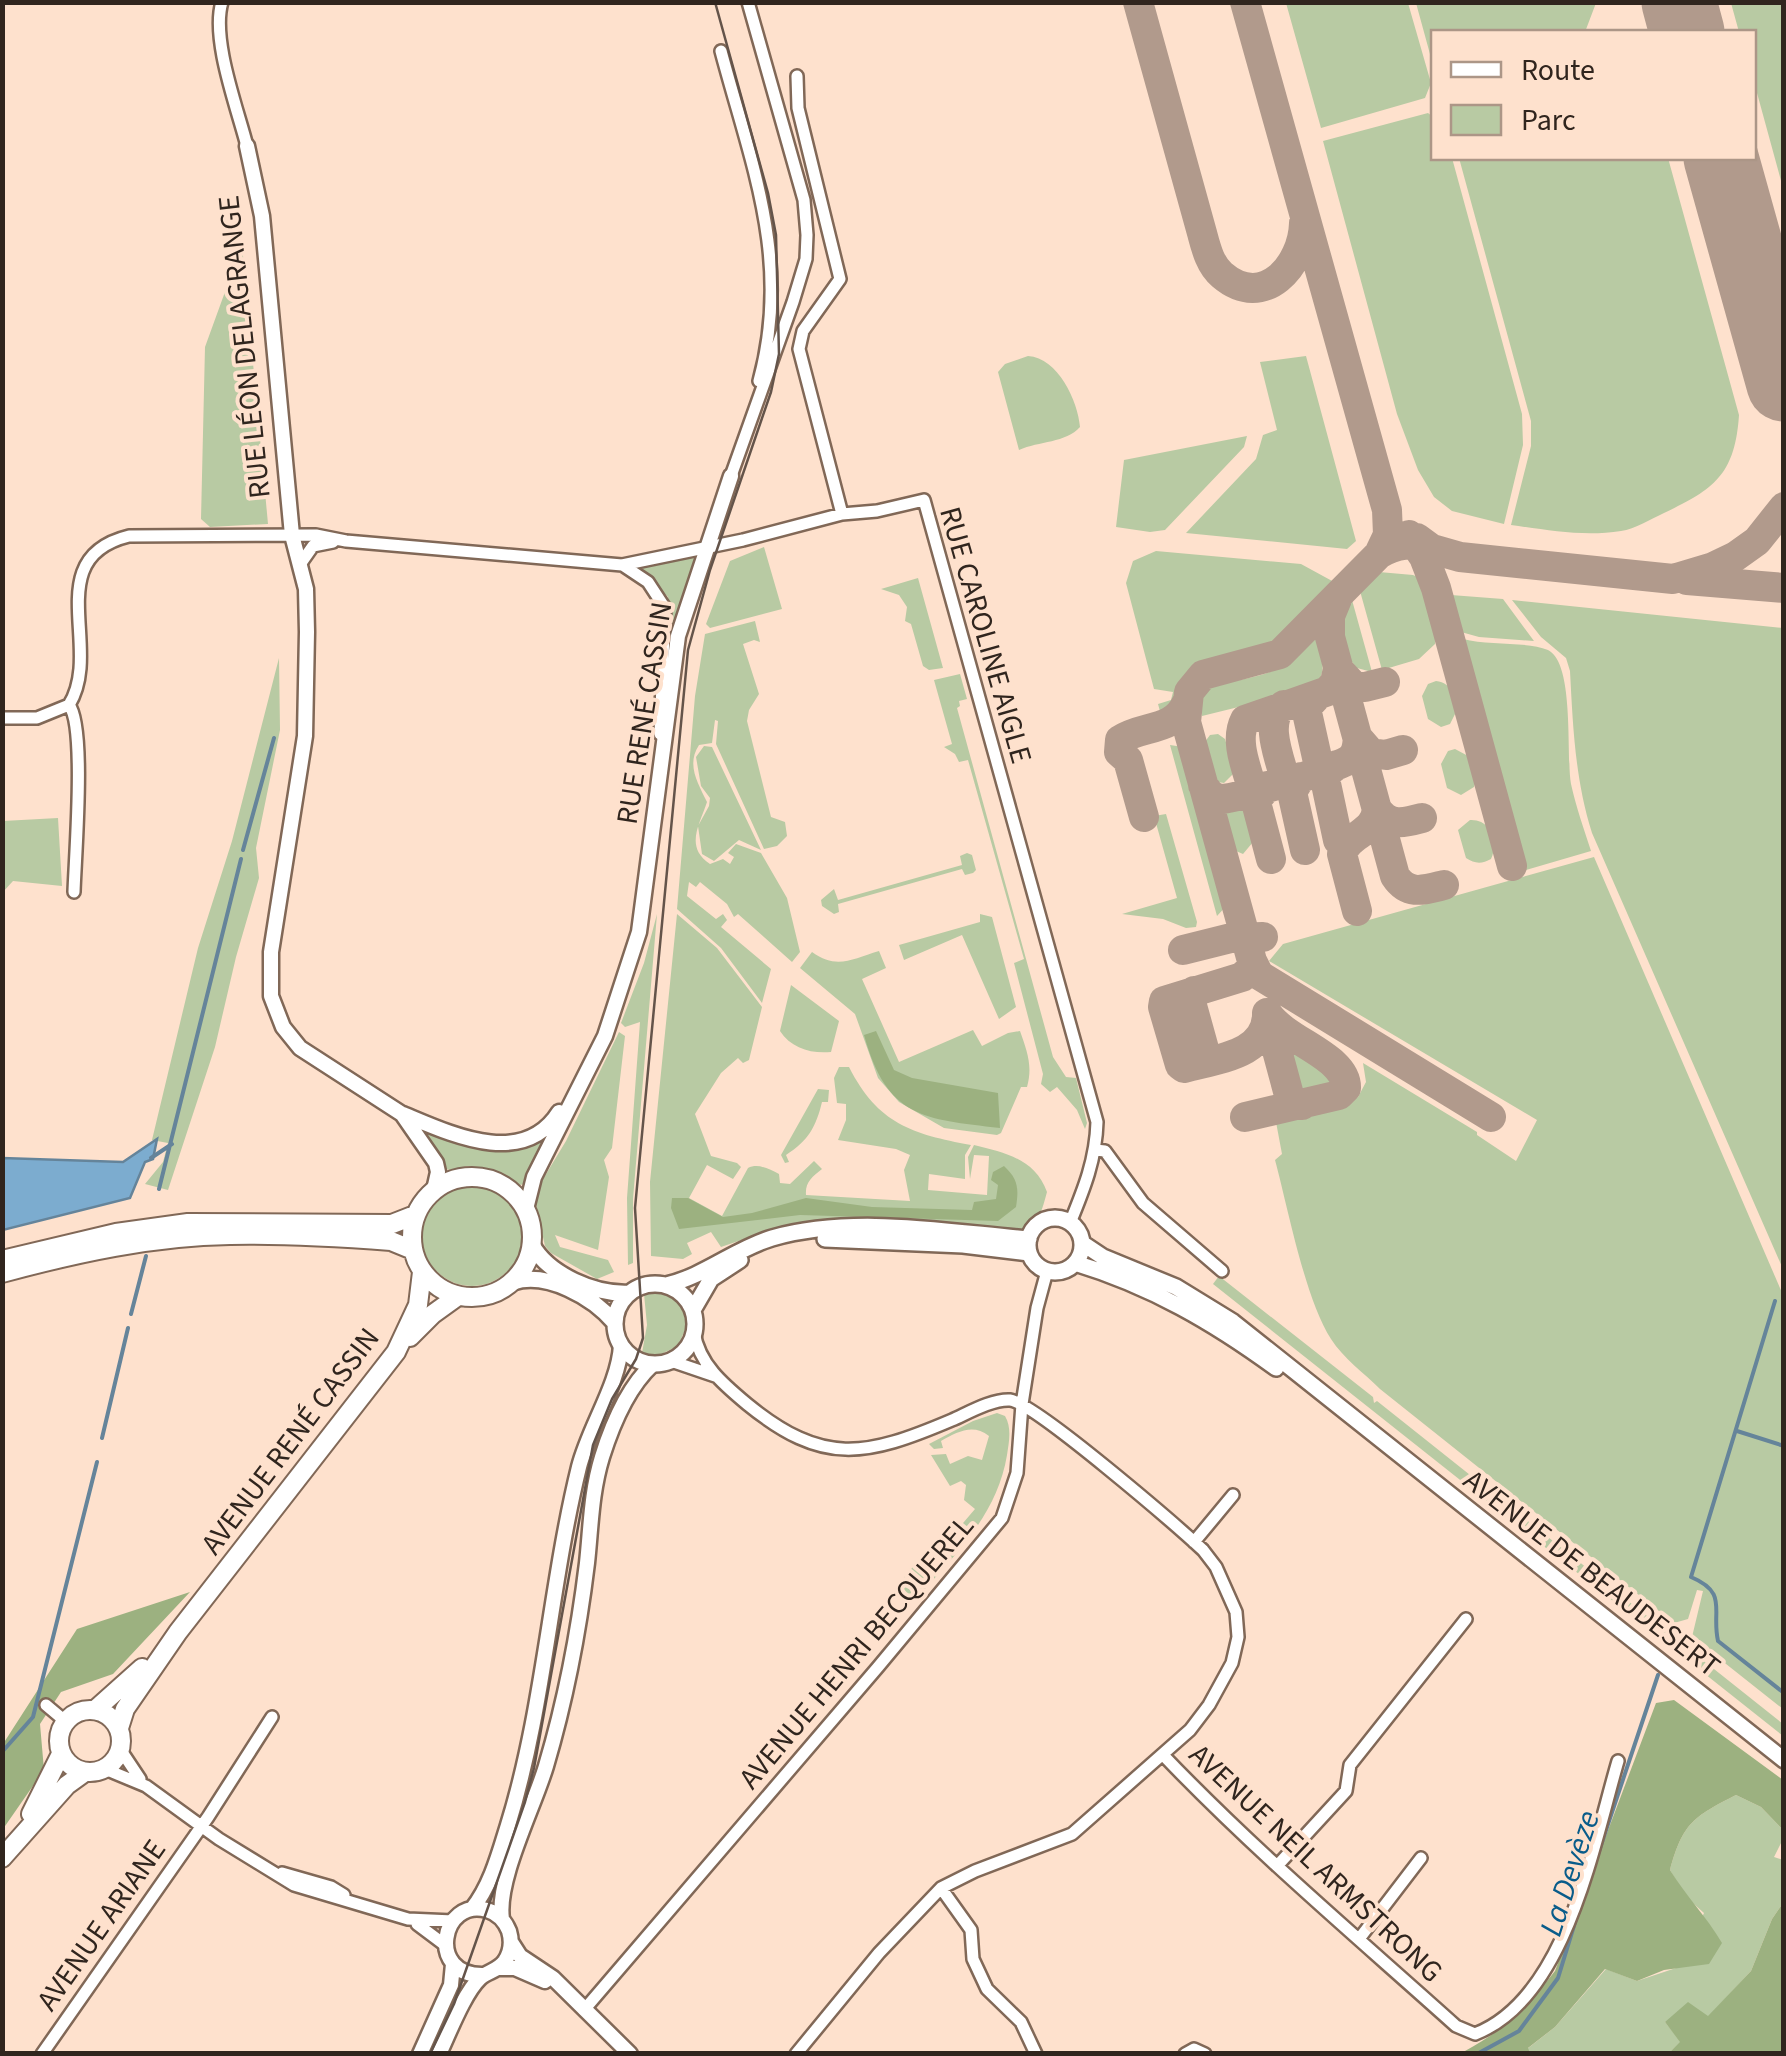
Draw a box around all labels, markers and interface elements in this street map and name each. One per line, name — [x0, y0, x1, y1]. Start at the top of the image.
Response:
legend — [1431, 30, 1756, 160]
text: Route — [1521, 49, 1595, 92]
text: Parc — [1521, 99, 1576, 142]
street label: RUE LÉON DELAGRANGE — [207, 193, 282, 501]
street label: RUE CAROLINE AIGLE — [928, 502, 1043, 769]
street label: RUE RENÉ CASSIN — [606, 599, 683, 827]
street label: AVENUE RENÉ CASSIN — [191, 1319, 390, 1564]
street label: AVENUE DE BEAUDESERT — [1454, 1459, 1729, 1687]
street label: AVENUE HENRI BECQUEREL — [729, 1506, 984, 1799]
street label: AVENUE NEIL ARMSTRONG — [1179, 1734, 1452, 1993]
water label: La Devèze — [1528, 1805, 1612, 1942]
street label: AVENUE ARIANE — [26, 1831, 177, 2020]

